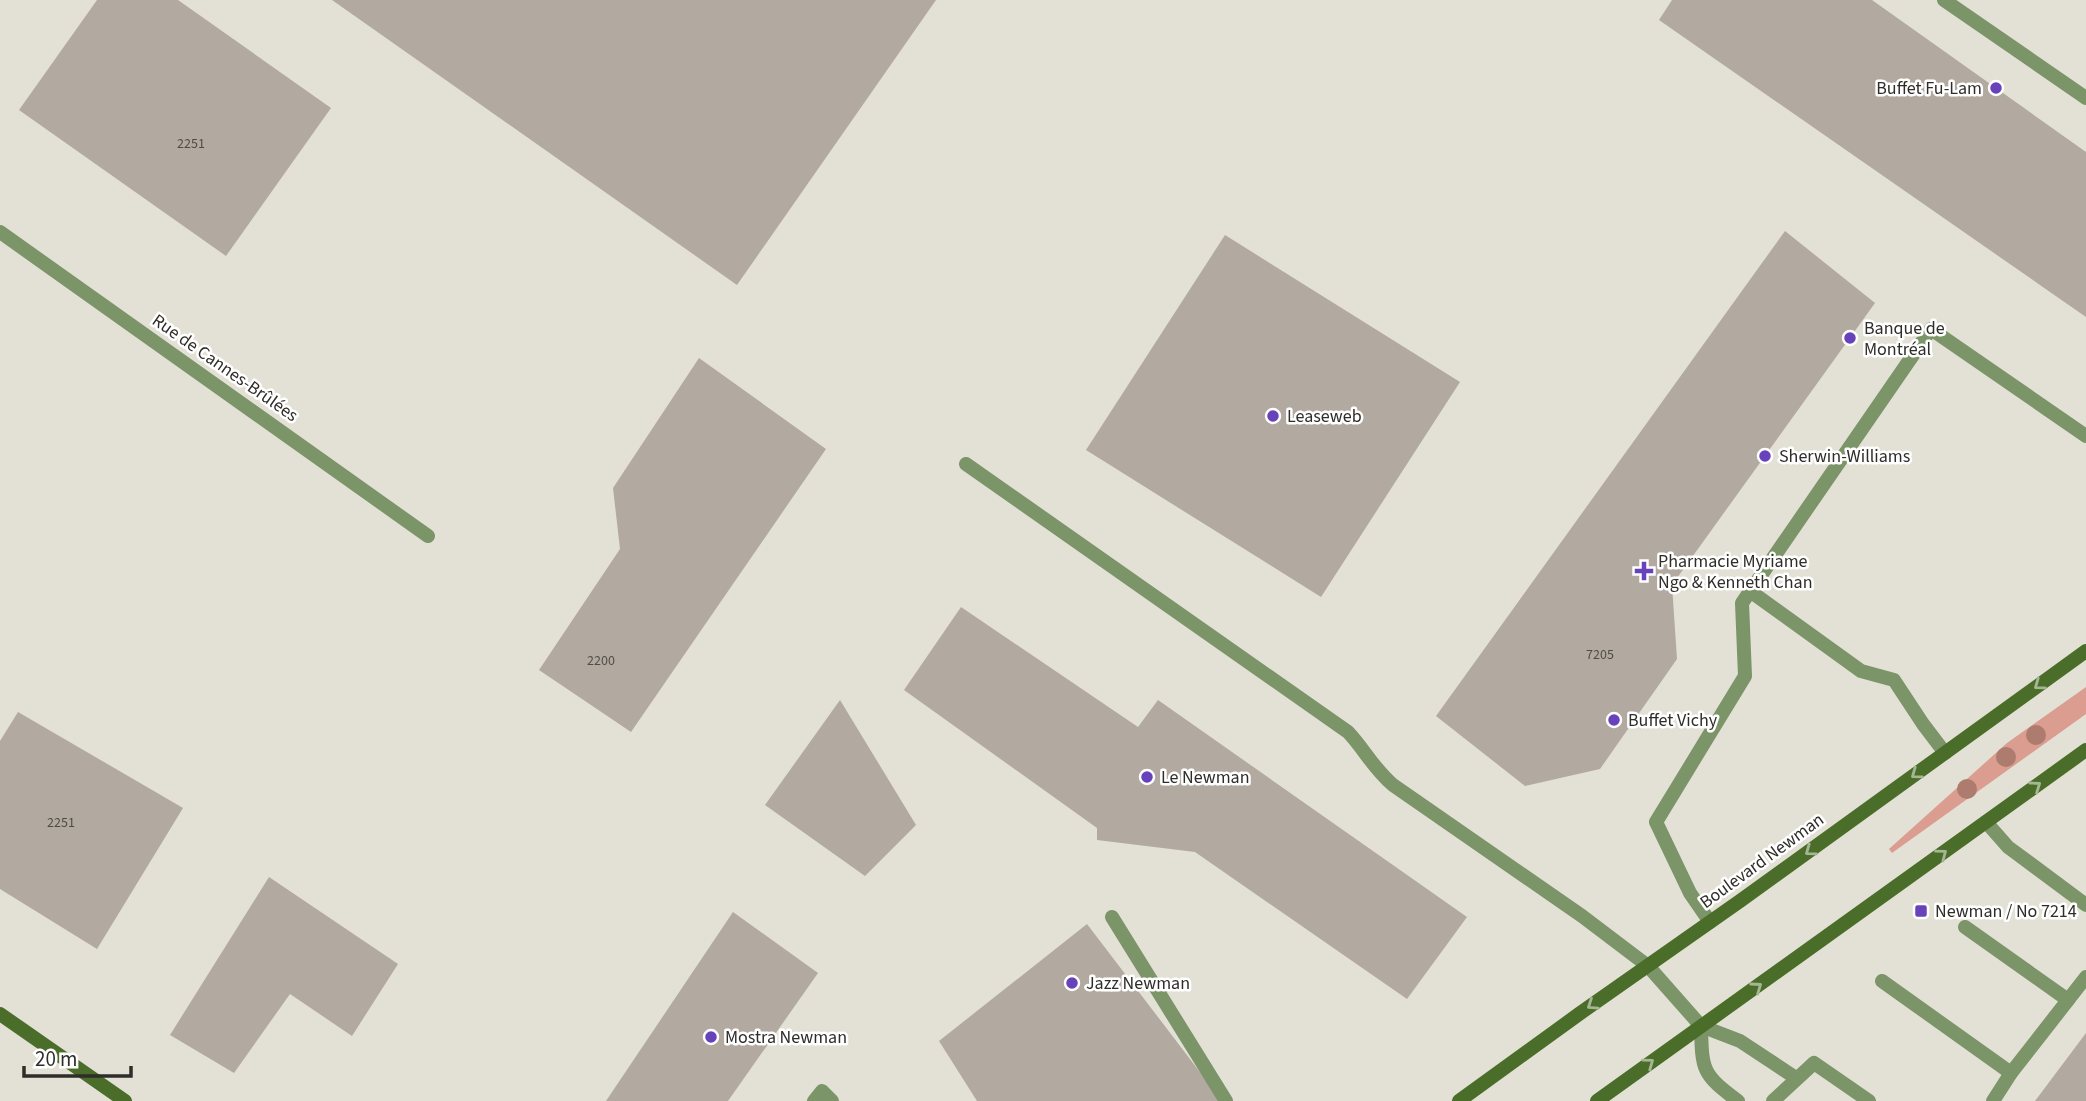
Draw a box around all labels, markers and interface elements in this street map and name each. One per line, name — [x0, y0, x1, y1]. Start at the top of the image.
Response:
place label: Buffet Fu-Lam — [1876, 76, 1982, 101]
marker: Buffet Fu-Lam — [1988, 80, 2004, 96]
house number: 2251 — [177, 134, 205, 154]
street label: Rue de Cannes-Brûlées — [147, 308, 303, 428]
place label: Banque de Montréal — [1864, 316, 1945, 362]
marker: Banque de Montréal — [1842, 330, 1858, 346]
place label: Leaseweb — [1287, 404, 1362, 429]
marker: Leaseweb — [1265, 408, 1281, 424]
place label: Sherwin-Williams — [1779, 444, 1910, 469]
marker: Sherwin-Williams — [1757, 448, 1773, 464]
place label: Pharmacie Myriame Ngo & Kenneth Chan — [1658, 549, 1813, 595]
marker: Pharmacie Myriame Ngo & Kenneth Chan — [1636, 563, 1652, 579]
house number: 7205 — [1586, 645, 1614, 665]
house number: 2200 — [587, 651, 615, 671]
one-way arrow — [2034, 677, 2046, 689]
place label: Buffet Vichy — [1628, 708, 1718, 733]
marker: Buffet Vichy — [1606, 712, 1622, 728]
place label: Le Newman — [1161, 765, 1250, 790]
one-way arrow — [1911, 766, 1924, 778]
marker: Le Newman — [1139, 769, 1155, 785]
one-way arrow — [2028, 782, 2041, 794]
street label: Boulevard Newman — [1695, 807, 1829, 915]
house number: 2251 — [47, 813, 75, 833]
one-way arrow — [1805, 842, 1818, 855]
one-way arrow — [1934, 850, 1946, 863]
place label: Newman / No 7214 — [1935, 899, 2077, 924]
marker: Newman / No 7214 — [1913, 903, 1929, 919]
place label: Jazz Newman — [1086, 971, 1190, 996]
marker: Jazz Newman — [1064, 975, 1080, 991]
one-way arrow — [1749, 982, 1762, 995]
one-way arrow — [1587, 997, 1600, 1009]
place label: Mostra Newman — [725, 1025, 847, 1050]
marker: Mostra Newman — [703, 1029, 719, 1045]
scale bar — [24, 1034, 131, 1078]
text: 20 m — [35, 1044, 77, 1074]
one-way arrow — [1641, 1059, 1654, 1071]

